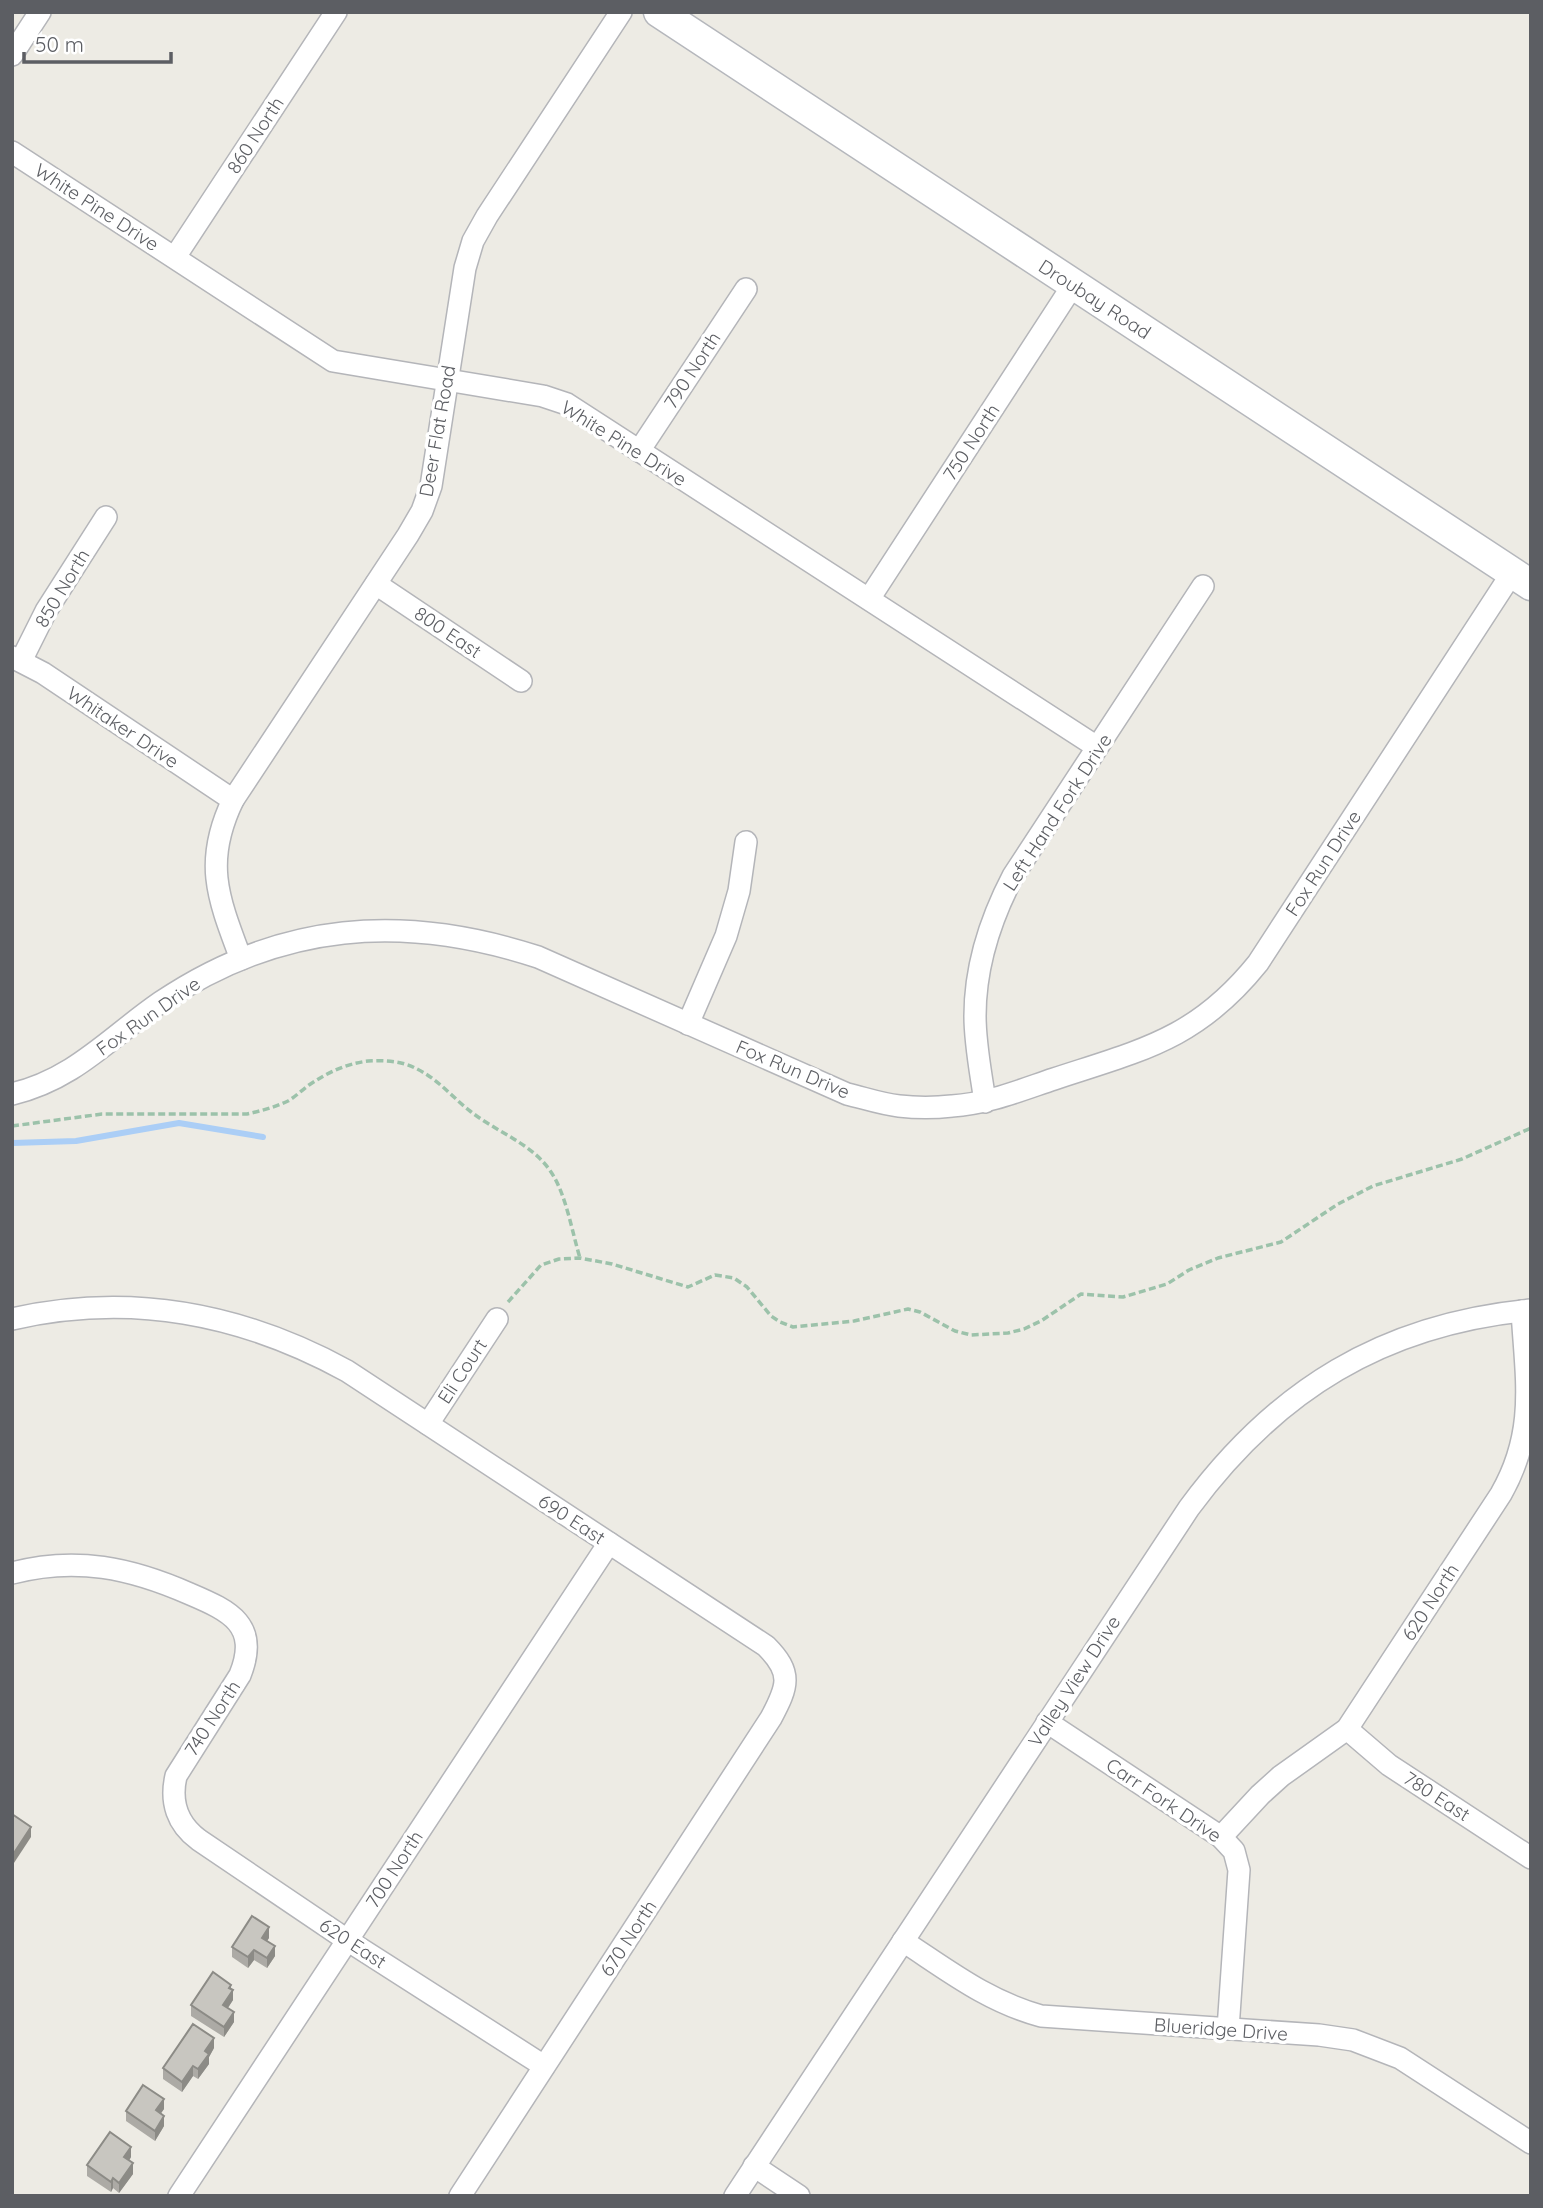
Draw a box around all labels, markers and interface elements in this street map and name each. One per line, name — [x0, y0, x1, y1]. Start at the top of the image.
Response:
scale bar — [24, 21, 172, 65]
text: 50 m — [35, 31, 84, 57]
street label: 860 North — [221, 92, 289, 178]
street label: White Pine Drive — [30, 158, 164, 256]
street label: Droubay Road — [1034, 254, 1156, 344]
street label: 790 North — [658, 327, 726, 413]
street label: Deer Flat Road — [414, 363, 460, 499]
street label: White Pine Drive — [557, 395, 691, 491]
street label: 750 North — [937, 399, 1005, 485]
street label: 850 North — [29, 545, 95, 631]
street label: 800 East — [410, 601, 486, 663]
street label: Whitaker Drive — [62, 681, 184, 773]
street label: Left Hand Fork Drive — [997, 729, 1117, 895]
street label: Fox Run Drive — [1280, 806, 1366, 920]
street label: Fox Run Drive — [91, 971, 205, 1061]
street label: Fox Run Drive — [732, 1034, 854, 1104]
street label: Eli Court — [432, 1334, 492, 1408]
street label: 690 East — [534, 1489, 610, 1549]
street label: 620 North — [1396, 1559, 1464, 1645]
street label: Valley View Drive — [1023, 1611, 1125, 1751]
street label: 740 North — [179, 1676, 245, 1760]
street label: Carr Fork Drive — [1102, 1753, 1226, 1847]
street label: 780 East — [1399, 1766, 1475, 1826]
street label: 700 North — [360, 1826, 428, 1912]
street label: 670 North — [594, 1895, 662, 1981]
street label: 620 East — [315, 1913, 391, 1973]
street label: Blueridge Drive — [1153, 2012, 1289, 2046]

